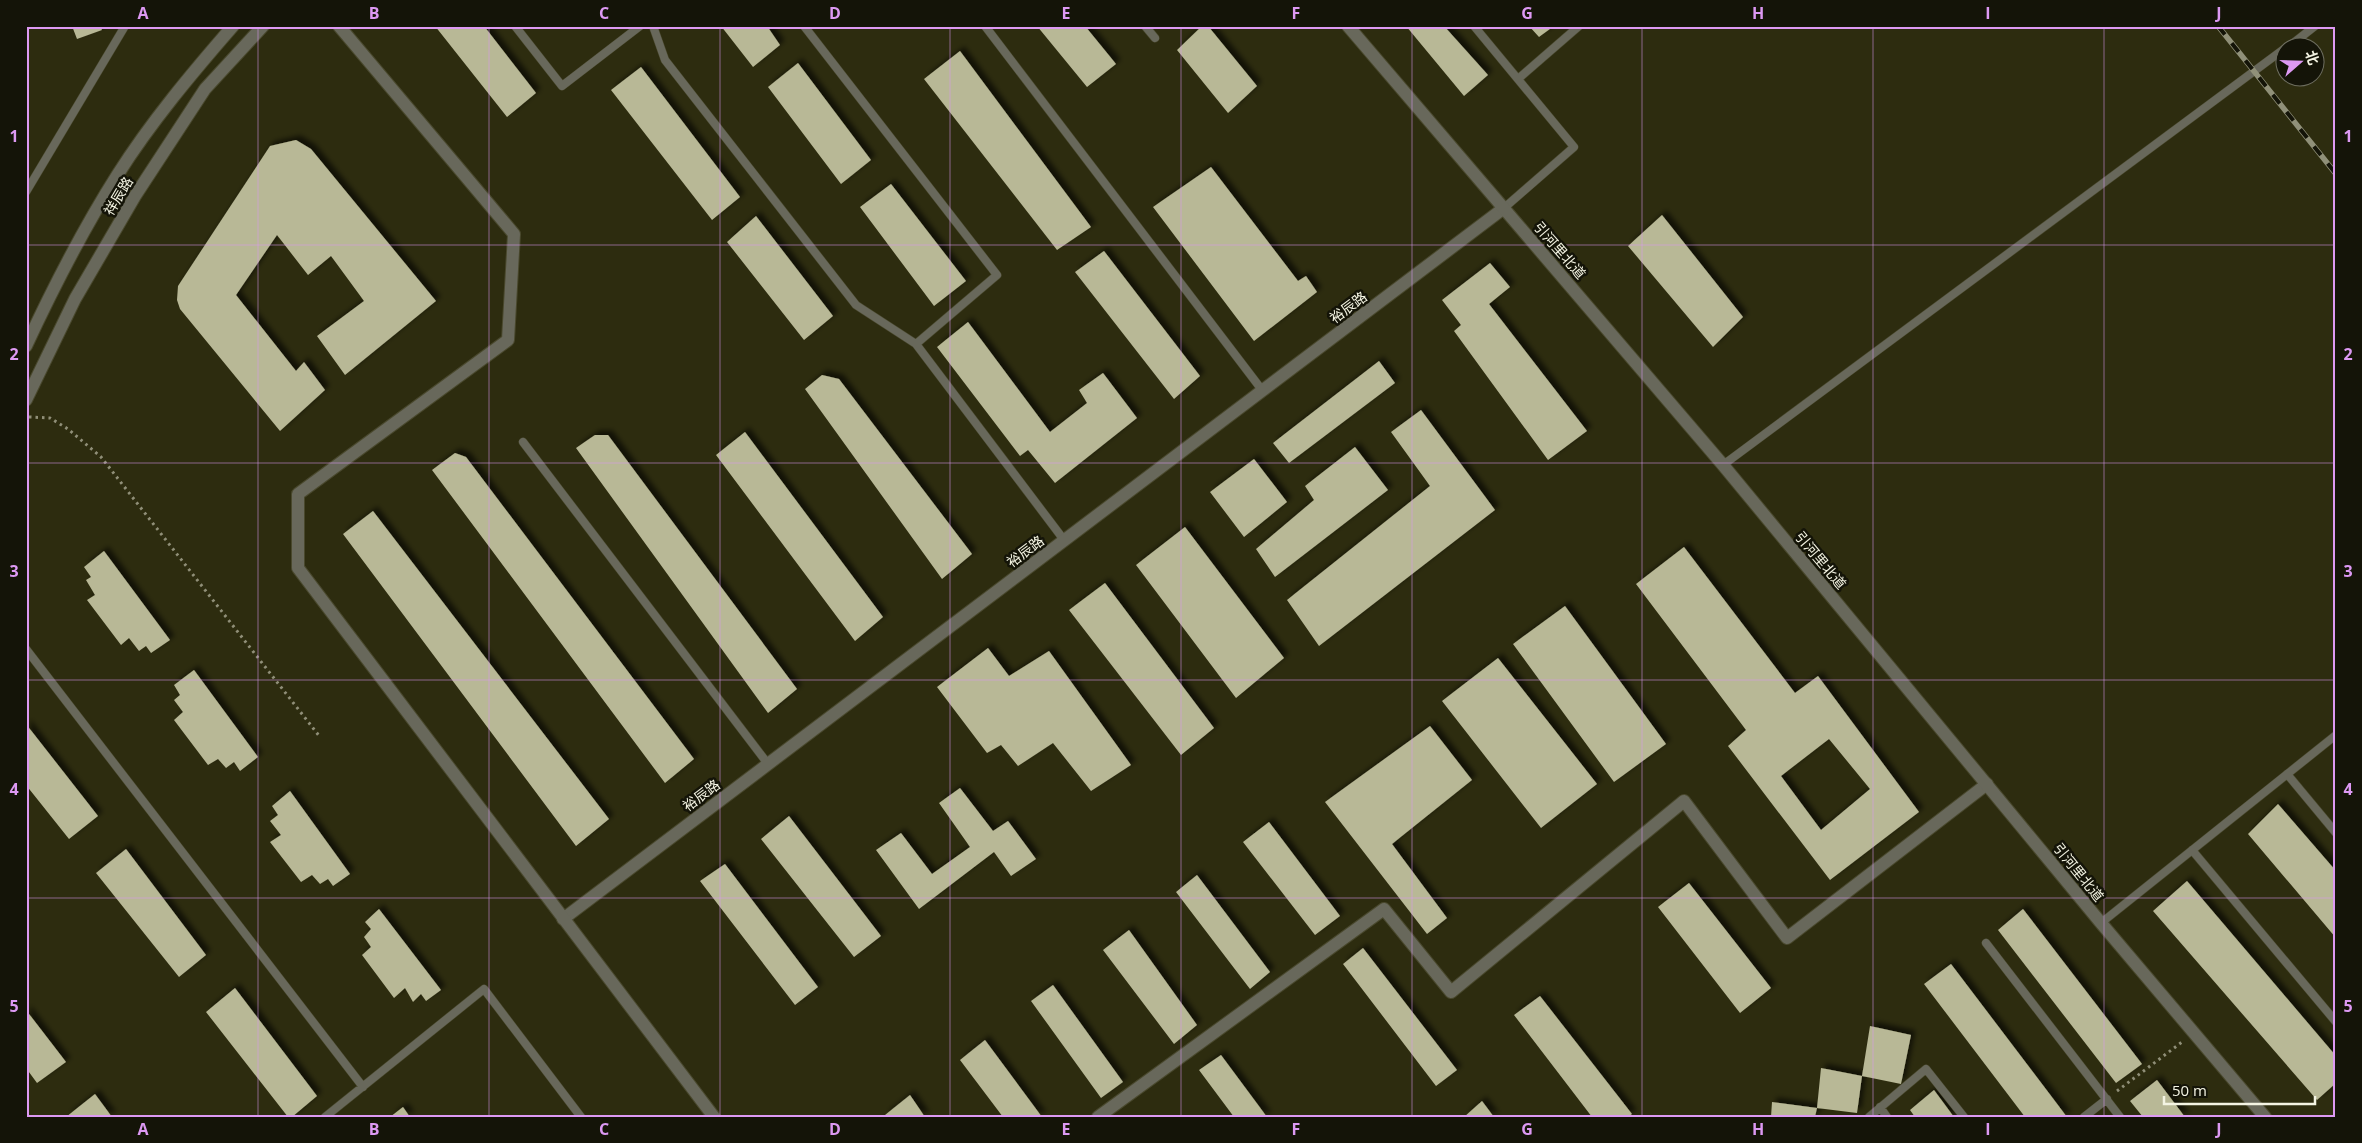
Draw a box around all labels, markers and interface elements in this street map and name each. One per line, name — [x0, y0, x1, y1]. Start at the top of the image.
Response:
text: A — [137, 2, 149, 24]
text: B — [369, 2, 379, 24]
text: C — [599, 2, 609, 24]
text: D — [829, 2, 841, 24]
text: E — [1062, 2, 1071, 24]
text: F — [1292, 2, 1300, 24]
text: G — [1521, 2, 1533, 24]
text: H — [1752, 2, 1764, 24]
text: I — [1985, 2, 1991, 24]
text: J — [2214, 2, 2222, 24]
north arrow — [2274, 38, 2324, 88]
text: 北 — [2301, 48, 2324, 67]
text: 1 — [9, 125, 19, 147]
text: 1 — [2343, 125, 2353, 147]
street label: 祥辰路 — [99, 173, 137, 219]
street label: 引河里北道 — [1530, 217, 1590, 283]
street label: 裕辰路 — [1326, 287, 1370, 327]
text: 2 — [9, 343, 19, 365]
text: 2 — [2343, 343, 2353, 365]
street label: 引河里北道 — [1791, 527, 1851, 593]
street label: 裕辰路 — [1003, 531, 1047, 571]
text: 3 — [9, 560, 19, 582]
text: 3 — [2343, 560, 2353, 582]
street label: 裕辰路 — [679, 775, 723, 815]
text: 4 — [9, 778, 19, 800]
text: 4 — [2343, 778, 2353, 800]
street label: 引河里北道 — [2050, 839, 2108, 905]
text: 5 — [9, 995, 19, 1017]
text: 5 — [2343, 995, 2353, 1017]
scale bar — [2164, 1073, 2316, 1105]
text: 50 m — [2172, 1080, 2207, 1100]
text: A — [137, 1118, 149, 1140]
text: B — [369, 1118, 379, 1140]
text: C — [599, 1118, 609, 1140]
text: D — [829, 1118, 841, 1140]
text: E — [1062, 1118, 1071, 1140]
text: F — [1292, 1118, 1300, 1140]
text: G — [1521, 1118, 1533, 1140]
text: H — [1752, 1118, 1764, 1140]
text: I — [1985, 1118, 1991, 1140]
text: J — [2214, 1118, 2222, 1140]

